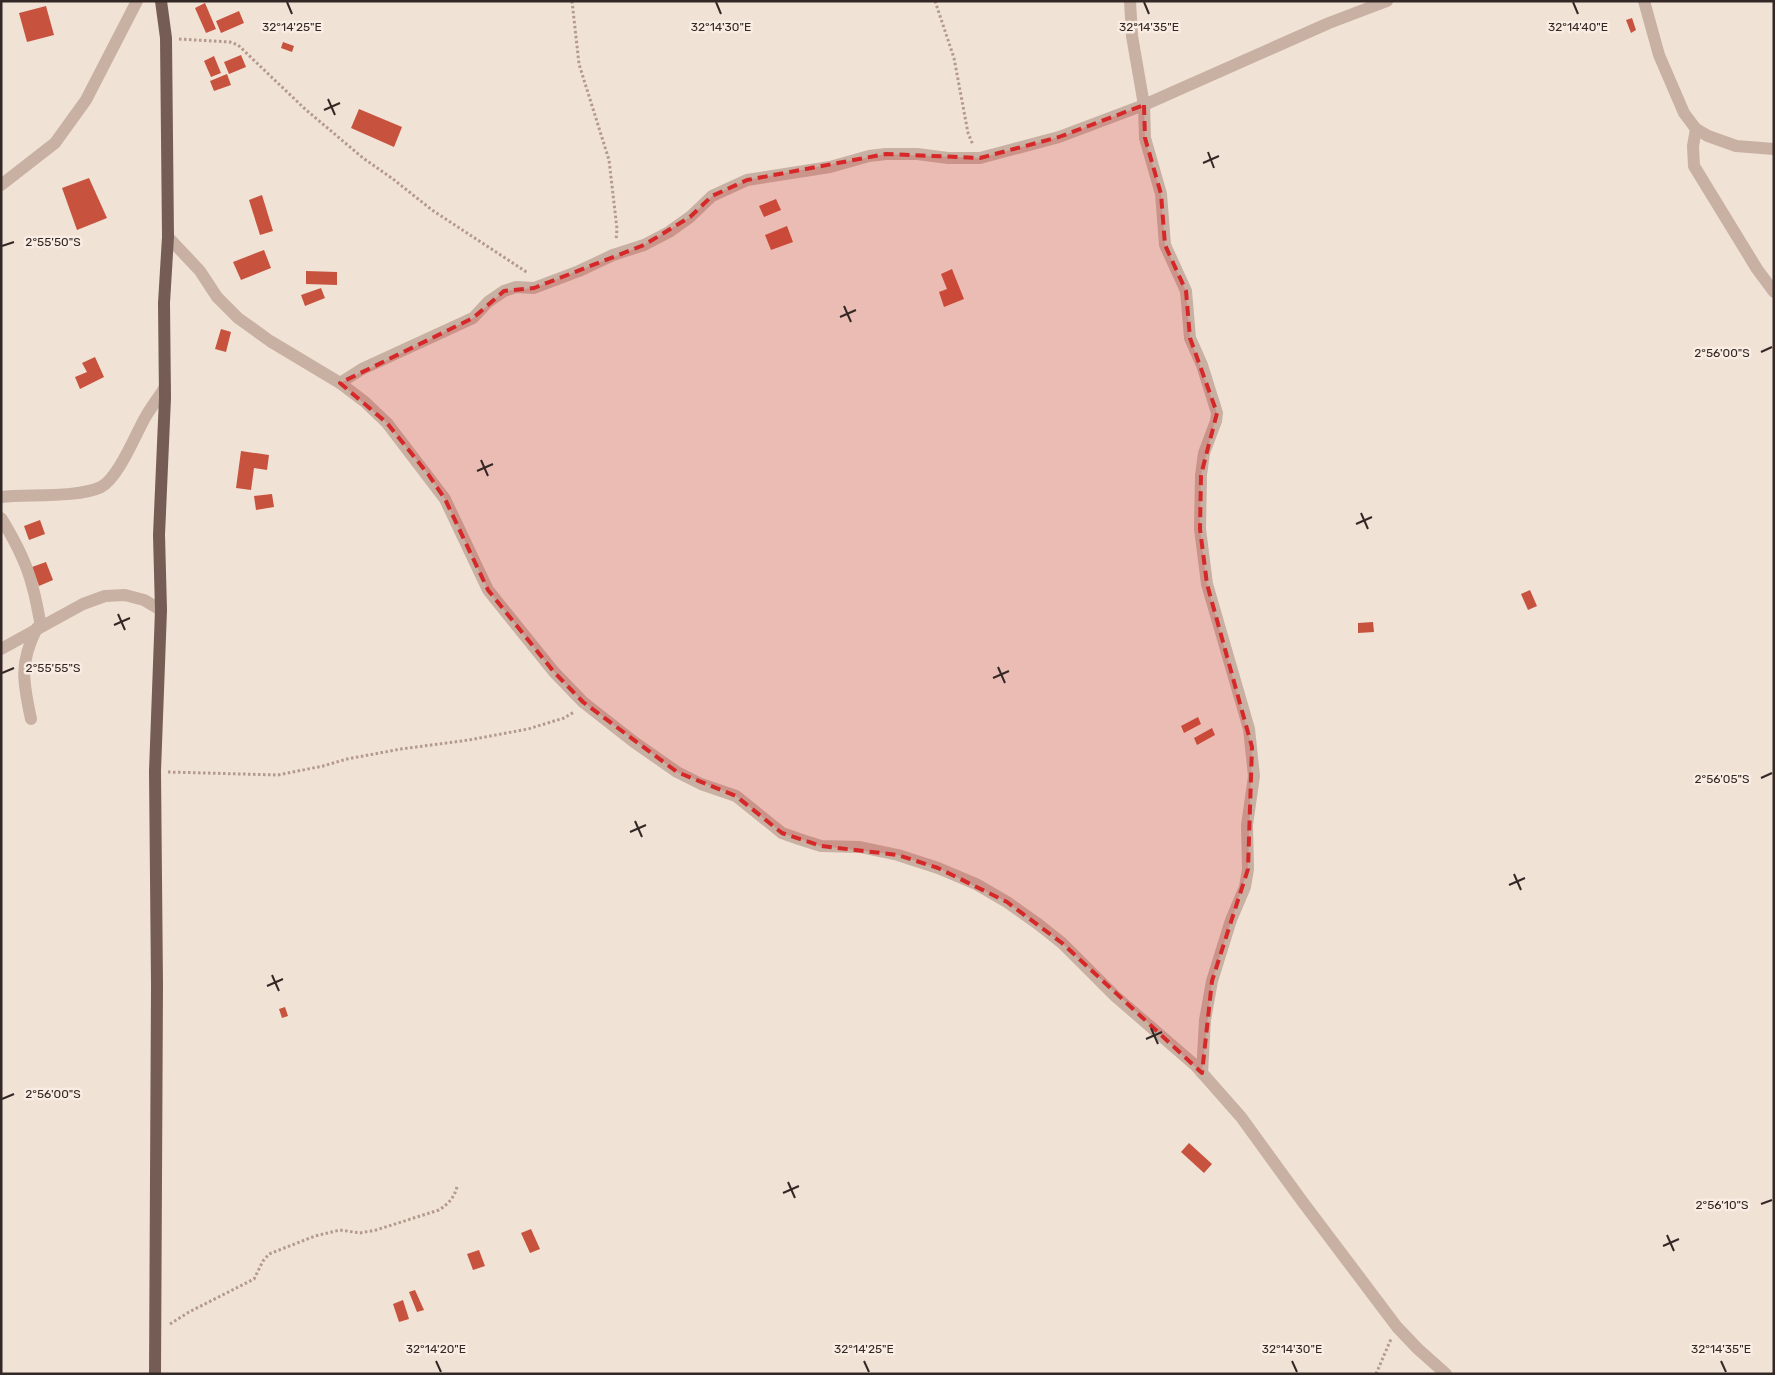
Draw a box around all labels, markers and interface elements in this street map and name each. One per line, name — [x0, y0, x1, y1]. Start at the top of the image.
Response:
text: 32°14'25"E — [262, 20, 322, 34]
text: 32°14'30"E — [691, 20, 751, 34]
text: 32°14'35"E — [1119, 20, 1179, 34]
text: 32°14'40"E — [1548, 20, 1608, 34]
text: 2°55'50"S — [25, 235, 81, 249]
text: 2°56'00"S — [1694, 346, 1750, 360]
text: 2°55'55"S — [26, 661, 80, 675]
text: 2°56'05"S — [1695, 772, 1749, 786]
text: 2°56'00"S — [25, 1087, 81, 1101]
text: 2°56'10"S — [1696, 1198, 1748, 1212]
text: 32°14'20"E — [406, 1342, 466, 1356]
text: 32°14'25"E — [834, 1342, 894, 1356]
text: 32°14'30"E — [1262, 1342, 1322, 1356]
text: 32°14'35"E — [1691, 1342, 1751, 1356]

